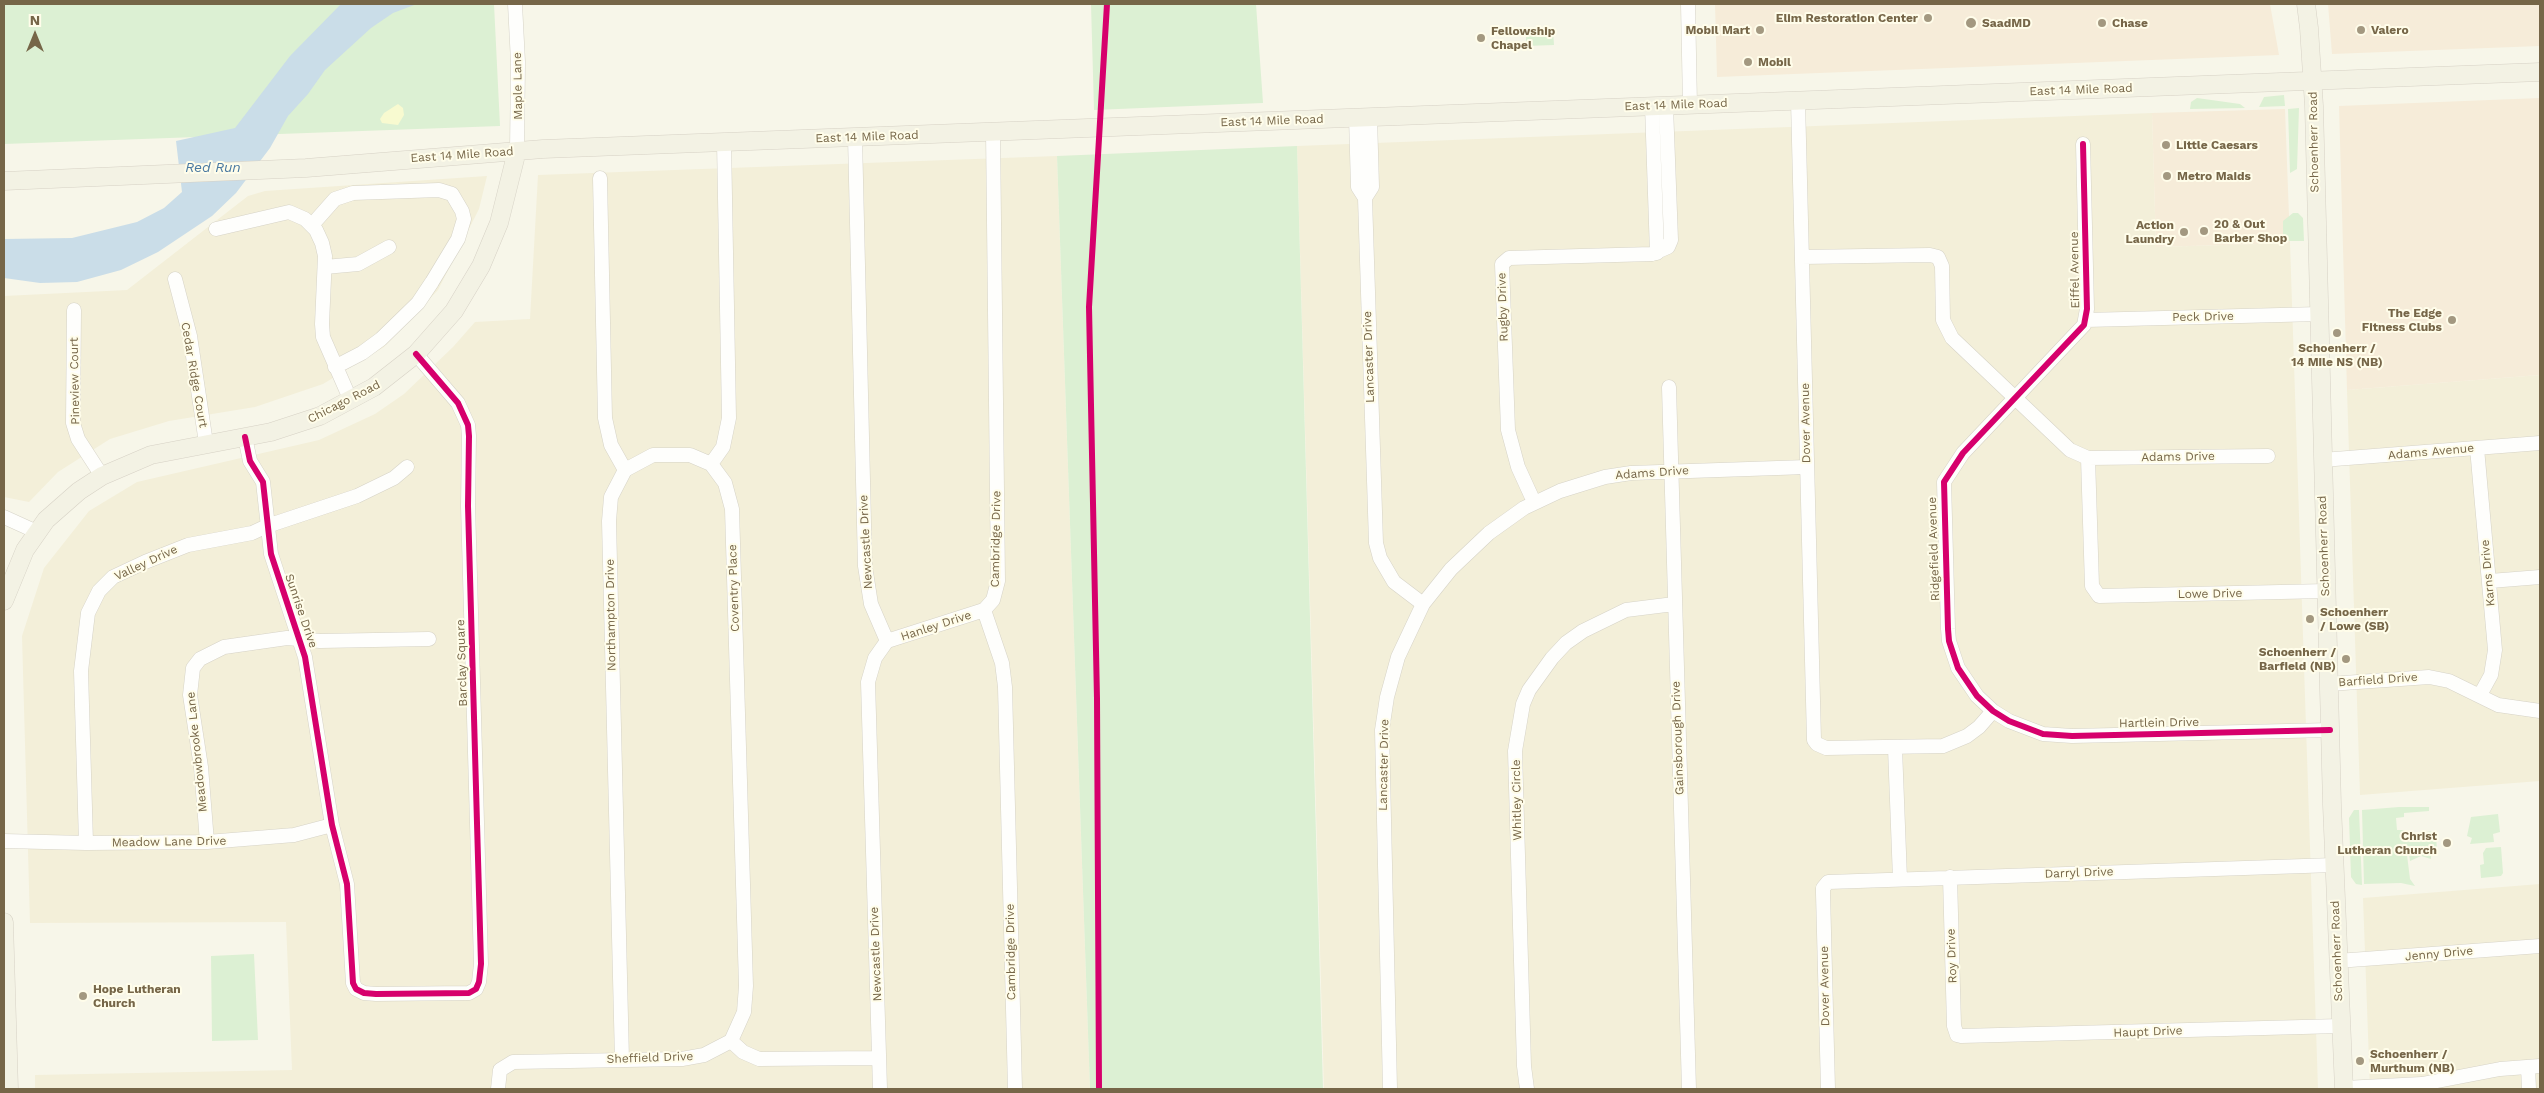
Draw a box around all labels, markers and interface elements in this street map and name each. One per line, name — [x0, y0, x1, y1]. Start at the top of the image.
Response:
north arrow — [10, 10, 60, 60]
place label: Elim Restoration Center — [1776, 11, 1918, 25]
text: N — [30, 12, 40, 28]
marker: Elim Restoration Center — [1922, 12, 1934, 24]
marker: SaadMD — [1964, 16, 1978, 30]
place label: SaadMD — [1982, 16, 2031, 30]
place label: Chase — [2112, 16, 2148, 30]
marker: Chase — [2096, 17, 2108, 29]
place label: Mobil Mart — [1685, 23, 1750, 37]
place label: Valero — [2371, 23, 2409, 37]
place label: Fellowship Chapel — [1491, 24, 1555, 52]
marker: Mobil Mart — [1754, 24, 1766, 36]
marker: Valero — [2355, 24, 2367, 36]
marker: Fellowship Chapel — [1475, 32, 1487, 44]
street label: Maple Lane — [510, 52, 526, 120]
place label: Mobil — [1758, 55, 1791, 69]
marker: Mobil — [1742, 56, 1754, 68]
street label: East 14 Mile Road — [2029, 81, 2133, 99]
street label: Schoenherr Road — [2306, 91, 2322, 193]
street label: East 14 Mile Road — [1624, 96, 1728, 114]
street label: East 14 Mile Road — [1220, 112, 1324, 130]
street label: East 14 Mile Road — [815, 128, 919, 146]
place label: Little Caesars — [2176, 138, 2258, 152]
marker: Little Caesars — [2160, 139, 2172, 151]
street label: East 14 Mile Road — [410, 144, 514, 166]
water label: Red Run — [185, 160, 241, 176]
place label: Metro Maids — [2177, 169, 2251, 183]
marker: Metro Maids — [2161, 170, 2173, 182]
place label: 20 & Out Barber Shop — [2214, 217, 2287, 245]
place label: Action Laundry — [2126, 218, 2174, 246]
marker: 20 & Out Barber Shop — [2198, 225, 2210, 237]
marker: Action Laundry — [2178, 226, 2190, 238]
street label: Eiffel Avenue — [2067, 231, 2083, 309]
street label: Rugby Drive — [1495, 272, 1511, 342]
place label: The Edge Fitness Clubs — [2362, 306, 2442, 334]
street label: Peck Drive — [2172, 309, 2234, 325]
street label: Lancaster Drive — [1360, 311, 1378, 403]
marker: The Edge Fitness Clubs — [2446, 314, 2458, 326]
street label: Cedar Ridge Court — [178, 321, 210, 429]
marker: Schoenherr / 14 Mile NS (NB) — [2331, 327, 2343, 339]
street label: Pineview Court — [67, 337, 83, 425]
place label: Schoenherr / 14 Mile NS (NB) — [2291, 341, 2383, 369]
street label: Chicago Road — [305, 378, 383, 426]
street label: Dover Avenue — [1798, 383, 1814, 463]
street label: Adams Avenue — [2387, 441, 2475, 463]
street label: Adams Drive — [2141, 449, 2215, 465]
street label: Adams Drive — [1615, 463, 1689, 483]
street label: Cambridge Drive — [988, 490, 1004, 588]
street label: Newcastle Drive — [856, 494, 876, 590]
street label: Schoenherr Road — [2315, 495, 2333, 597]
street label: Ridgefield Avenue — [1925, 497, 1943, 601]
street label: Karns Drive — [2478, 539, 2498, 607]
street label: Valley Drive — [112, 542, 180, 584]
street label: Coventry Place — [725, 544, 743, 632]
street label: Northampton Drive — [603, 559, 619, 671]
street label: Sunrise Drive — [282, 572, 320, 650]
street label: Lowe Drive — [2178, 586, 2242, 602]
place label: Schoenherr / Lowe (SB) — [2320, 605, 2389, 633]
street label: Hanley Drive — [899, 608, 973, 644]
marker: Schoenherr / Lowe (SB) — [2304, 613, 2316, 625]
street label: Barclay Square — [453, 619, 471, 707]
place label: Schoenherr / Barfield (NB) — [2259, 645, 2336, 673]
marker: Schoenherr / Barfield (NB) — [2340, 653, 2352, 665]
street label: Barfield Drive — [2338, 670, 2418, 690]
street label: Gainsborough Drive — [1669, 681, 1687, 795]
street label: Meadowbrooke Lane — [184, 691, 210, 813]
street label: Hartlein Drive — [2119, 715, 2199, 731]
street label: Lancaster Drive — [1376, 719, 1392, 811]
street label: Whitley Circle — [1509, 759, 1525, 841]
place label: Christ Lutheran Church — [2337, 829, 2437, 857]
street label: Meadow Lane Drive — [111, 834, 227, 850]
marker: Christ Lutheran Church — [2441, 837, 2453, 849]
street label: Darryl Drive — [2044, 865, 2114, 881]
street label: Schoenherr Road — [2328, 900, 2346, 1002]
street label: Cambridge Drive — [1003, 903, 1019, 1001]
street label: Newcastle Drive — [867, 906, 885, 1002]
street label: Roy Drive — [1944, 928, 1960, 984]
street label: Jenny Drive — [2404, 944, 2474, 964]
street label: Dover Avenue — [1817, 946, 1833, 1026]
place label: Hope Lutheran Church — [93, 982, 181, 1010]
marker: Hope Lutheran Church — [77, 990, 89, 1002]
street label: Haupt Drive — [2113, 1024, 2183, 1040]
place label: Schoenherr / Murthum (NB) — [2370, 1047, 2455, 1075]
street label: Sheffield Drive — [606, 1049, 694, 1067]
marker: Schoenherr / Murthum (NB) — [2354, 1055, 2366, 1067]

